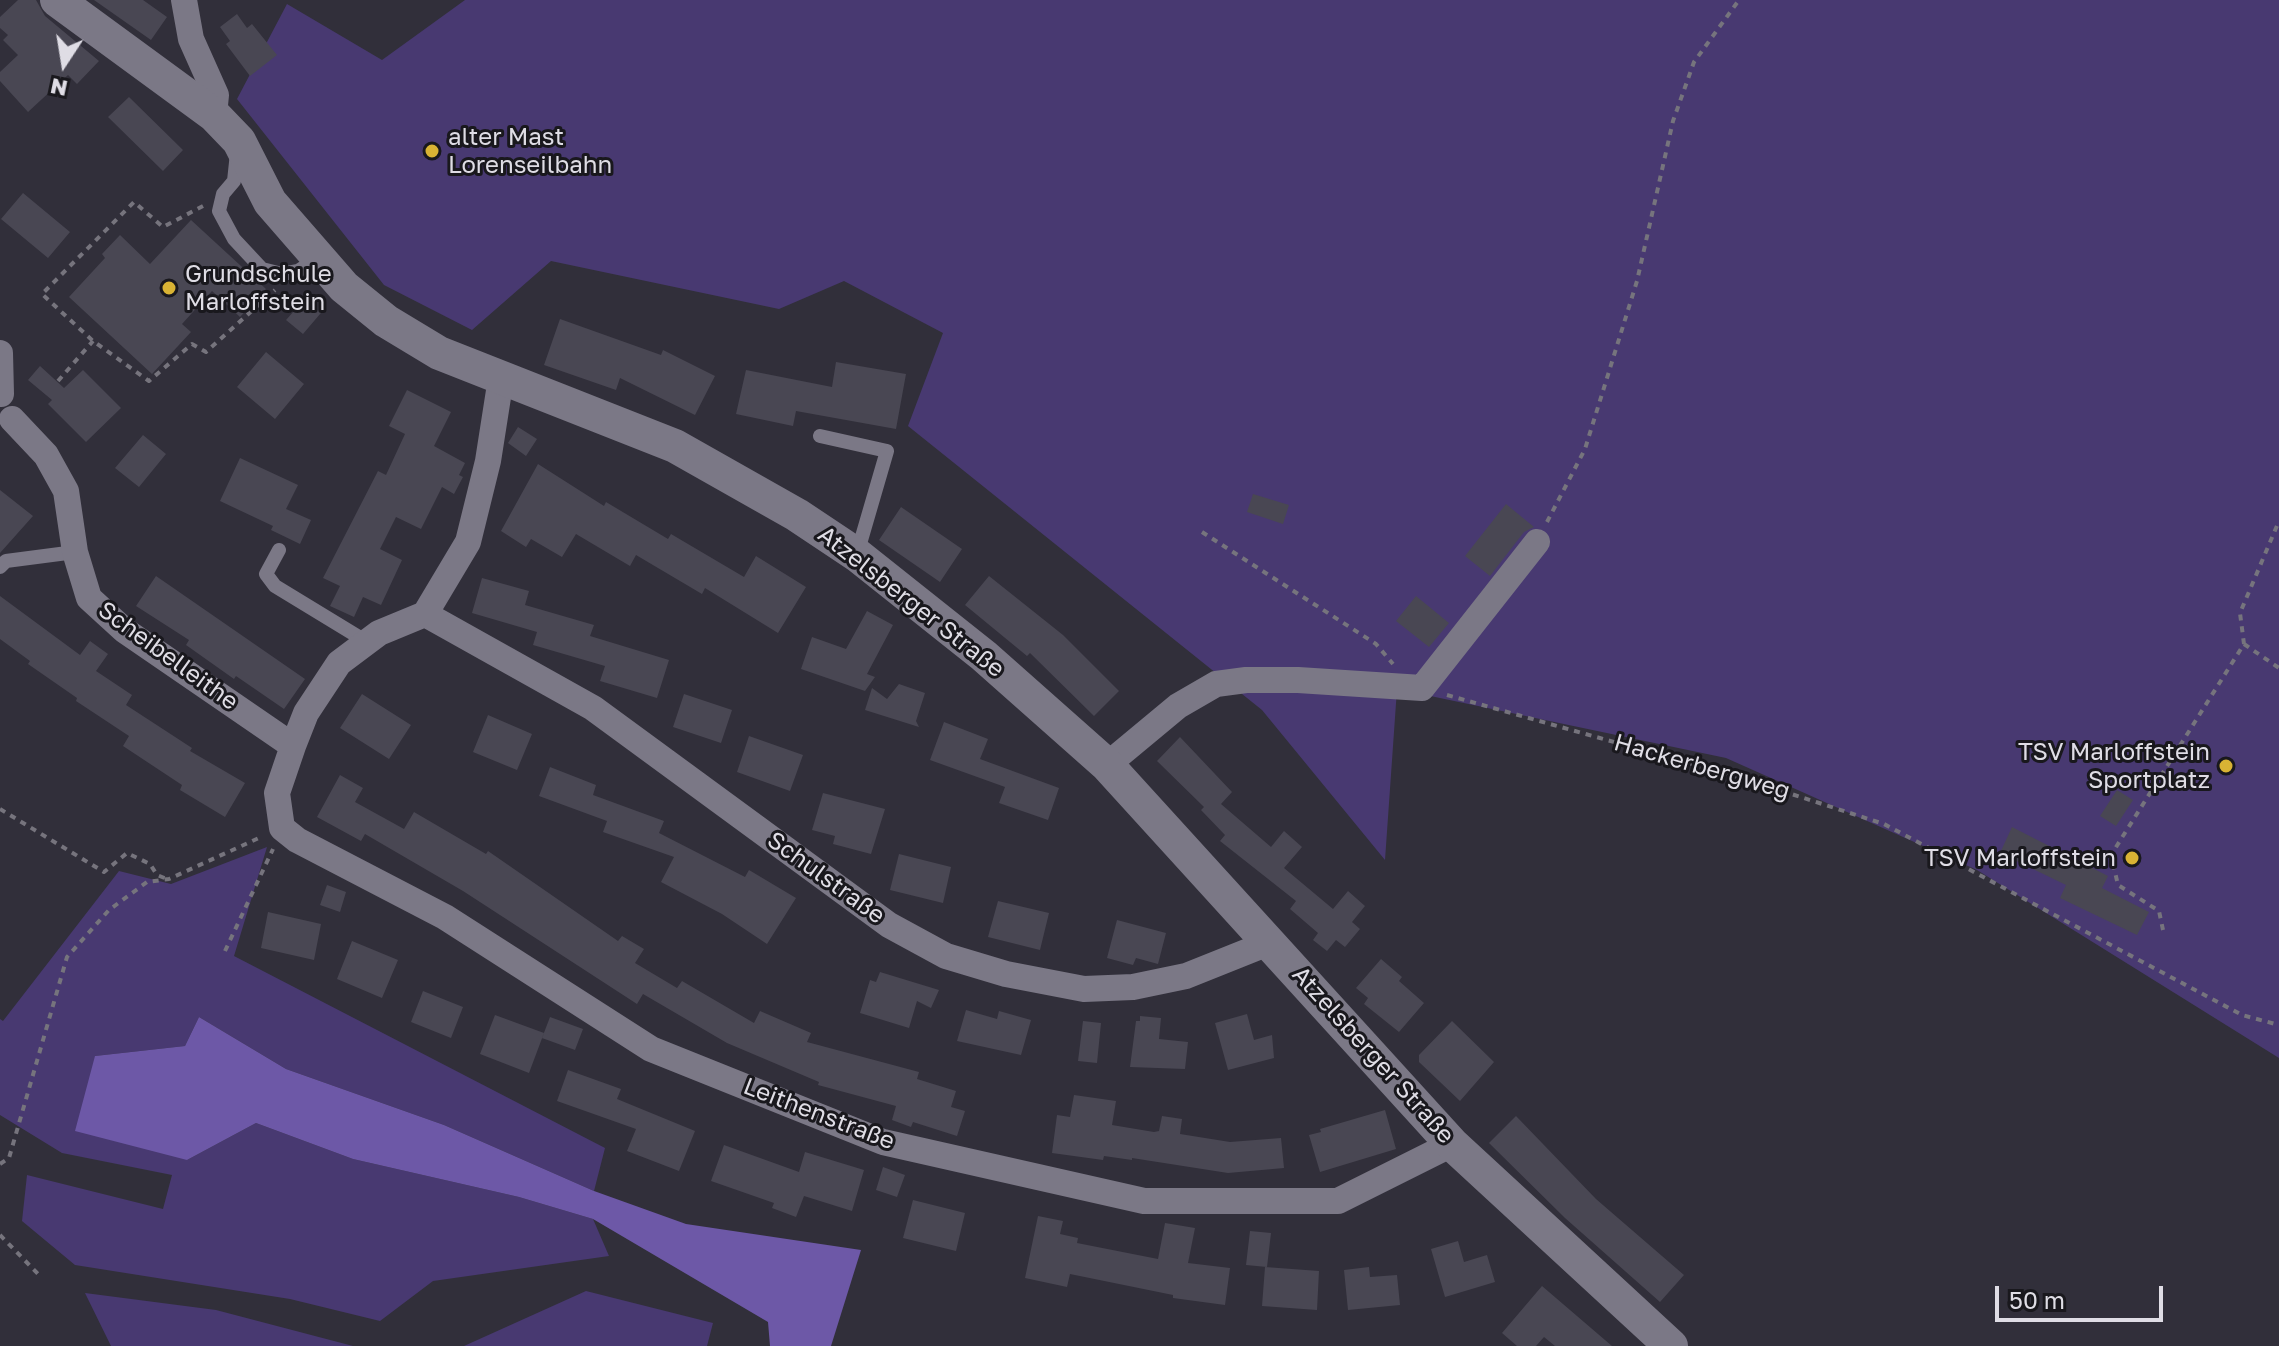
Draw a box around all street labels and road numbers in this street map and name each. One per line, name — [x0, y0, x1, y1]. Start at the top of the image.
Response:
street label: Atzelsberger Straße — [812, 520, 1010, 684]
street label: Scheibelleithe — [92, 596, 244, 716]
street label: Hackerbergweg — [1611, 728, 1793, 806]
street label: Schulstraße — [762, 826, 890, 930]
street label: Atzelsberger Straße — [1286, 960, 1460, 1150]
street label: Leithenstraße — [739, 1072, 899, 1156]

